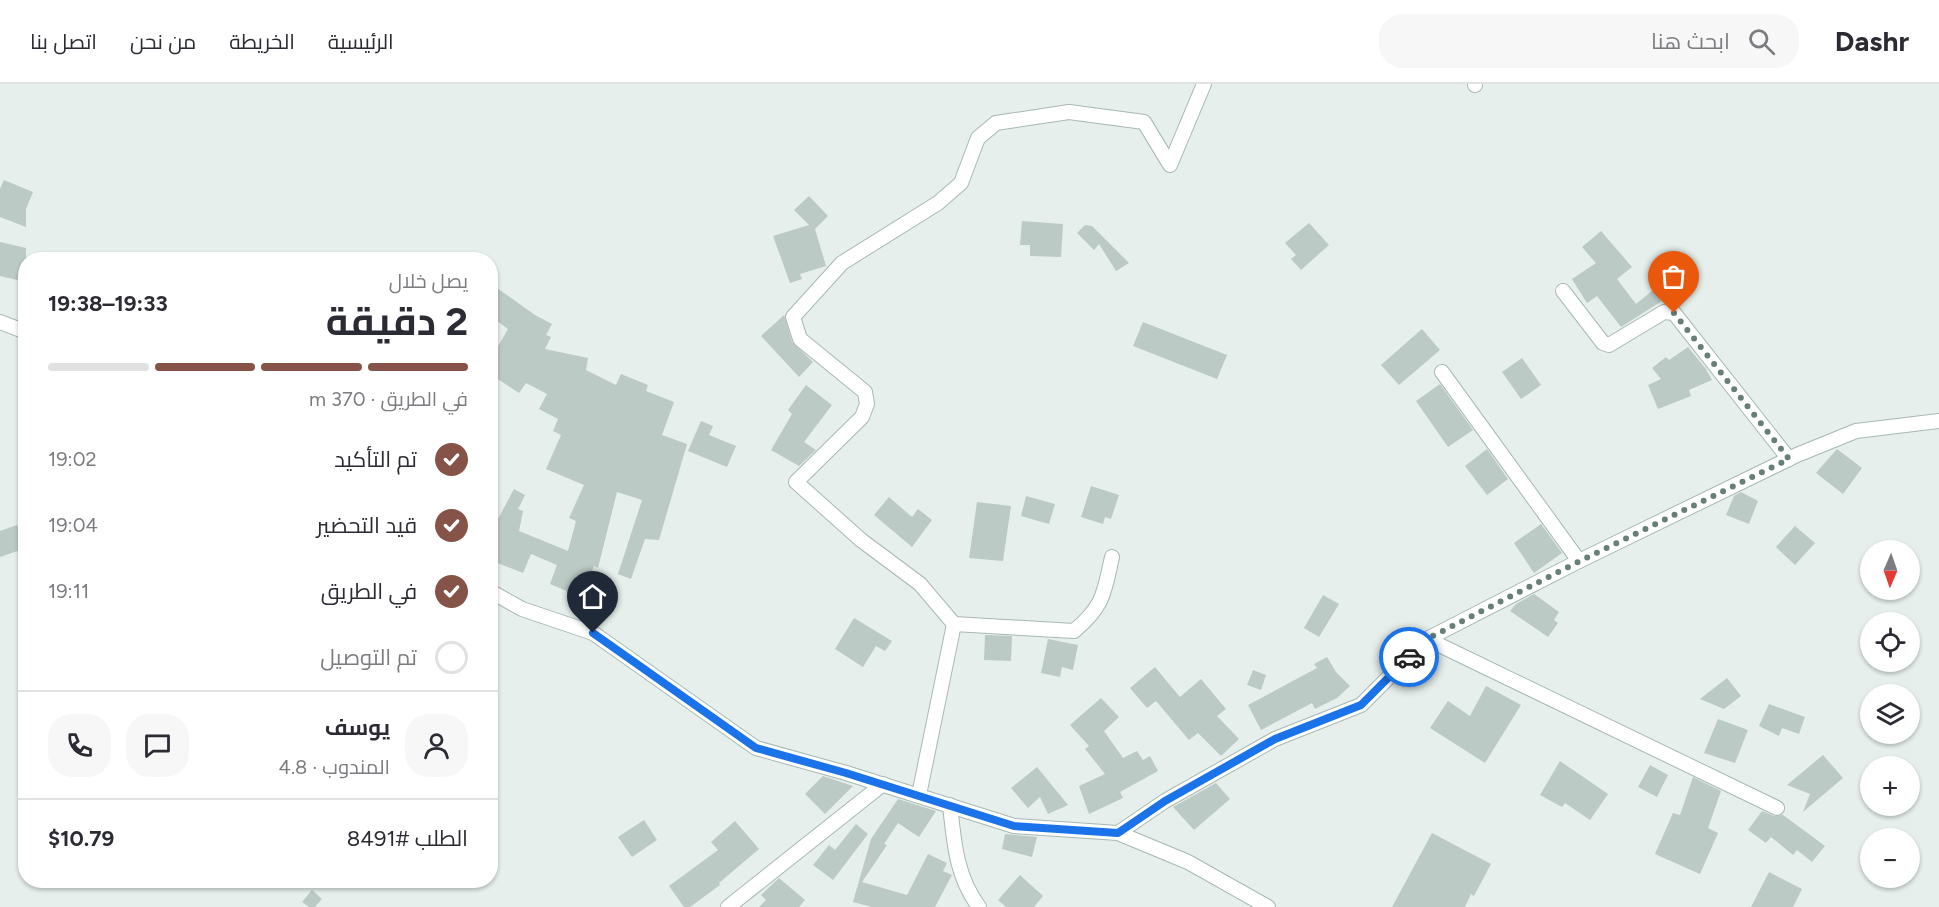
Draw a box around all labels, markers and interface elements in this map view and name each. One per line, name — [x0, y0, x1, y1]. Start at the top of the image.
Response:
search box — [1379, 14, 1799, 68]
text: Dashr — [1835, 24, 1909, 58]
icon: search — [1745, 25, 1778, 58]
text: ابحث هنا — [1651, 28, 1730, 55]
text: اتصل بنا — [30, 29, 97, 54]
text: من نحن — [130, 29, 196, 54]
text: الخريطة — [229, 29, 295, 54]
text: الرئيسية — [328, 29, 394, 54]
pin — [1648, 251, 1699, 313]
icon: bag — [1657, 260, 1690, 293]
text: يصل خلال — [389, 269, 468, 293]
text: 19:33–19:38 — [48, 290, 168, 317]
text: 2 دقيقة — [326, 298, 468, 345]
text: في الطريق · 370 m — [309, 387, 468, 411]
icon: check — [435, 443, 468, 476]
text: تم التأكيد — [334, 446, 417, 473]
text: 19:02 — [48, 447, 97, 471]
icon: check — [435, 509, 468, 542]
text: قيد التحضير — [316, 512, 417, 539]
text: 19:04 — [48, 513, 98, 537]
north arrow — [1860, 540, 1920, 600]
map controls — [1860, 540, 1920, 888]
pin — [567, 571, 618, 633]
icon: check — [435, 575, 468, 608]
text: في الطريق — [321, 578, 417, 605]
text: 19:11 — [48, 579, 89, 603]
icon: home — [576, 580, 609, 613]
button: locate — [1860, 612, 1920, 672]
courier — [1379, 627, 1439, 687]
icon: car — [1393, 641, 1426, 674]
text: تم التوصيل — [320, 644, 417, 671]
button: layers — [1860, 684, 1920, 744]
button: phone — [48, 714, 111, 777]
button: chat — [126, 714, 189, 777]
text: يوسف — [325, 714, 390, 741]
button: person — [405, 714, 468, 777]
text: المندوب · 4.8 — [279, 755, 390, 779]
button: + — [1860, 756, 1920, 816]
text: $10.79 — [48, 825, 114, 852]
text: الطلب #8491 — [347, 825, 468, 852]
button: − — [1860, 828, 1920, 888]

